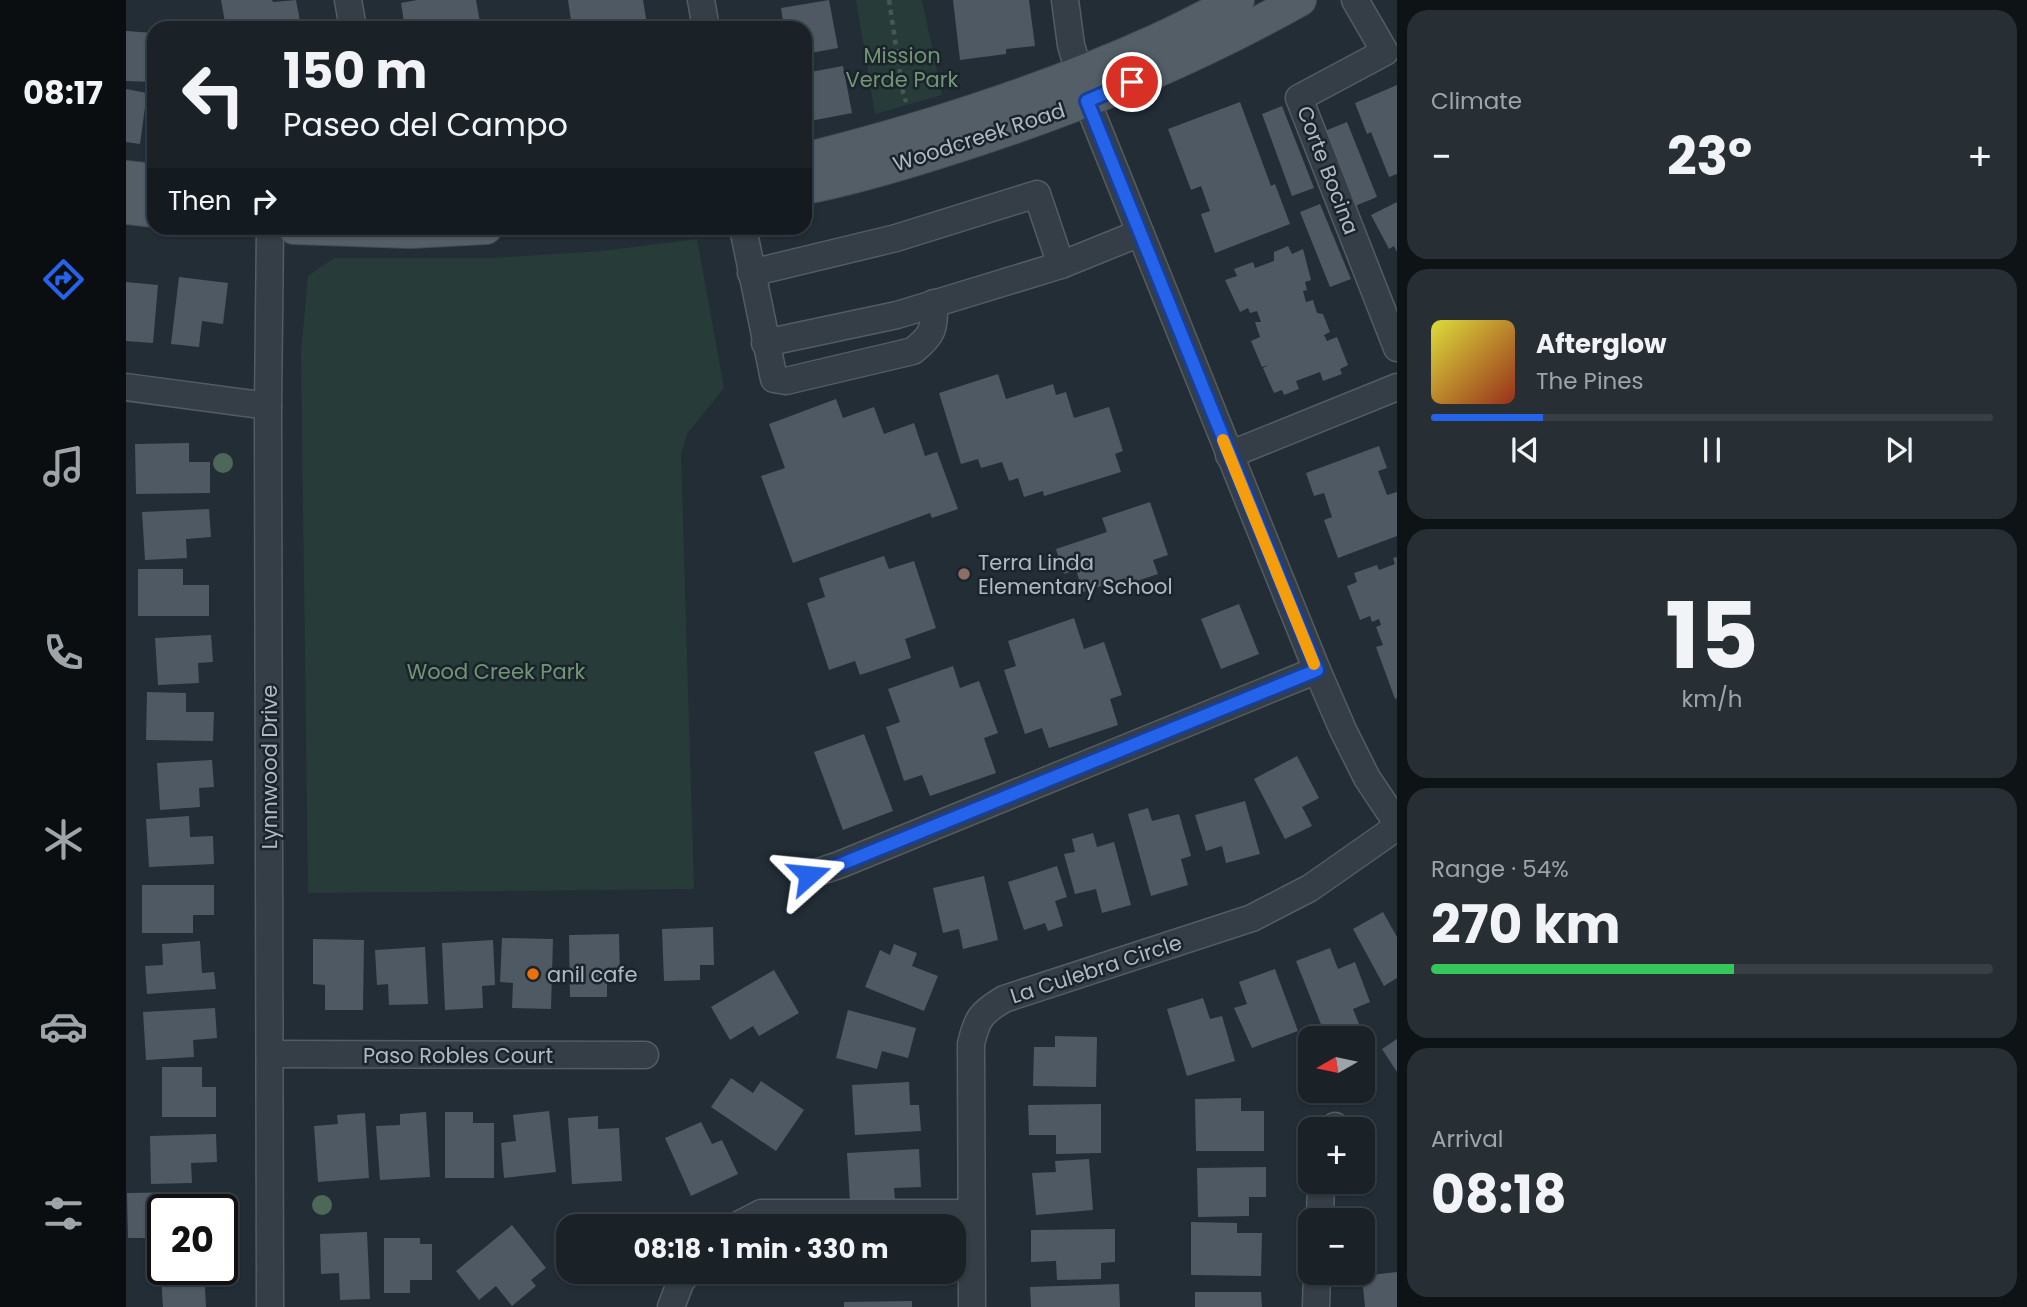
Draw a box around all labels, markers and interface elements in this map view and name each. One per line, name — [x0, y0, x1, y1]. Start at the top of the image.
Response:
text: 150 m — [283, 37, 428, 105]
park label: Mission Verde Park — [846, 41, 959, 94]
icon: left — [168, 49, 259, 140]
pin — [1102, 52, 1162, 112]
icon: arrive — [1113, 63, 1151, 101]
text: 08:17 — [23, 70, 103, 115]
text: Climate — [1431, 85, 1522, 117]
street label: Woodcreek Road — [889, 96, 1069, 178]
street label: Corte Bocina — [1290, 101, 1366, 239]
text: Paseo del Campo — [283, 102, 568, 147]
text: 23° — [1667, 120, 1752, 193]
text: − — [1431, 130, 1452, 183]
text: + — [1967, 130, 1993, 183]
icon: right — [245, 182, 283, 220]
text: Then — [168, 183, 231, 219]
icon: directions — [39, 255, 88, 304]
text: Afterglow — [1536, 326, 1667, 362]
text: The Pines — [1536, 365, 1644, 397]
icon: previous — [1506, 431, 1544, 469]
icon: pause — [1693, 431, 1731, 469]
icon: next — [1880, 431, 1918, 469]
icon: music — [39, 442, 88, 491]
place label: Terra Linda Elementary School — [978, 548, 1173, 601]
marker: Terra Linda Elementary School — [956, 566, 972, 582]
text: 15 — [1665, 572, 1759, 700]
icon: phone — [39, 628, 88, 677]
park label: Wood Creek Park — [407, 657, 586, 686]
text: km/h — [1681, 683, 1743, 715]
street label: Lynnwood Drive — [255, 685, 284, 849]
icon: climate — [39, 815, 88, 864]
position arrow — [772, 838, 846, 912]
text: Range · 54% — [1431, 853, 1569, 885]
text: 270 km — [1431, 888, 1621, 961]
street label: La Culebra Circle — [1007, 928, 1185, 1010]
place label: anil cafe — [547, 960, 637, 989]
marker: anil cafe — [525, 966, 541, 982]
icon: car — [39, 1002, 88, 1051]
north arrow — [1298, 1026, 1376, 1102]
map controls — [1298, 1026, 1375, 1285]
street label: Paso Robles Court — [363, 1041, 553, 1070]
button: + — [1298, 1117, 1375, 1194]
text: Arrival — [1431, 1123, 1503, 1155]
text: 08:18 — [1431, 1158, 1567, 1231]
icon: filters — [39, 1189, 88, 1238]
speed limit sign: 20 — [147, 1194, 238, 1285]
button: − — [1298, 1208, 1375, 1285]
text: 08:18 · 1 min · 330 m — [634, 1231, 888, 1267]

